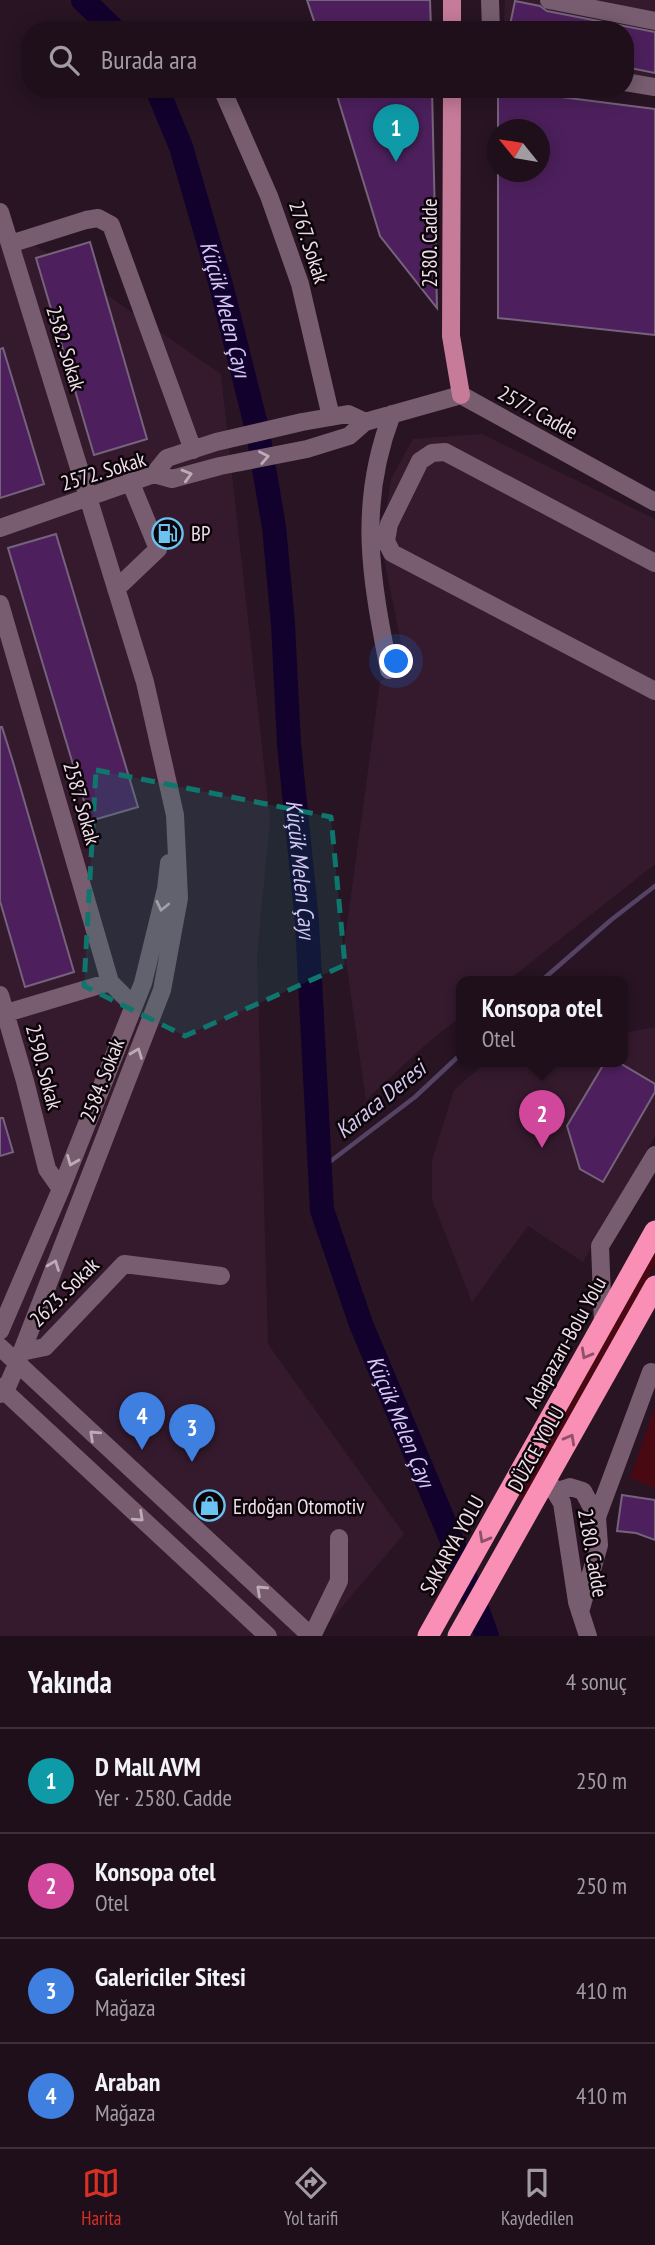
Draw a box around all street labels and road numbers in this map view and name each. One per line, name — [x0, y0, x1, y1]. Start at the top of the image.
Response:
street label: 2767. Sokak — [283, 197, 335, 287]
street label: 2580. Cadde — [416, 198, 443, 288]
street label: 2582. Sokak — [40, 302, 92, 394]
street label: 2577. Cadde — [493, 379, 583, 445]
street label: 2572. Sokak — [57, 445, 149, 497]
street label: 2587. Sokak — [57, 758, 107, 848]
street label: 2590. Sokak — [20, 1021, 68, 1113]
street label: 2584. Sokak — [74, 1034, 130, 1126]
street label: 2623. Sokak — [24, 1252, 104, 1332]
street label: Adapazarı-Bolu Yolu — [518, 1272, 612, 1412]
street label: DÜZCE YOLU — [502, 1402, 570, 1496]
street label: SAKARYA YOLU — [414, 1491, 490, 1599]
street label: 2180. Cadde — [572, 1507, 614, 1599]

